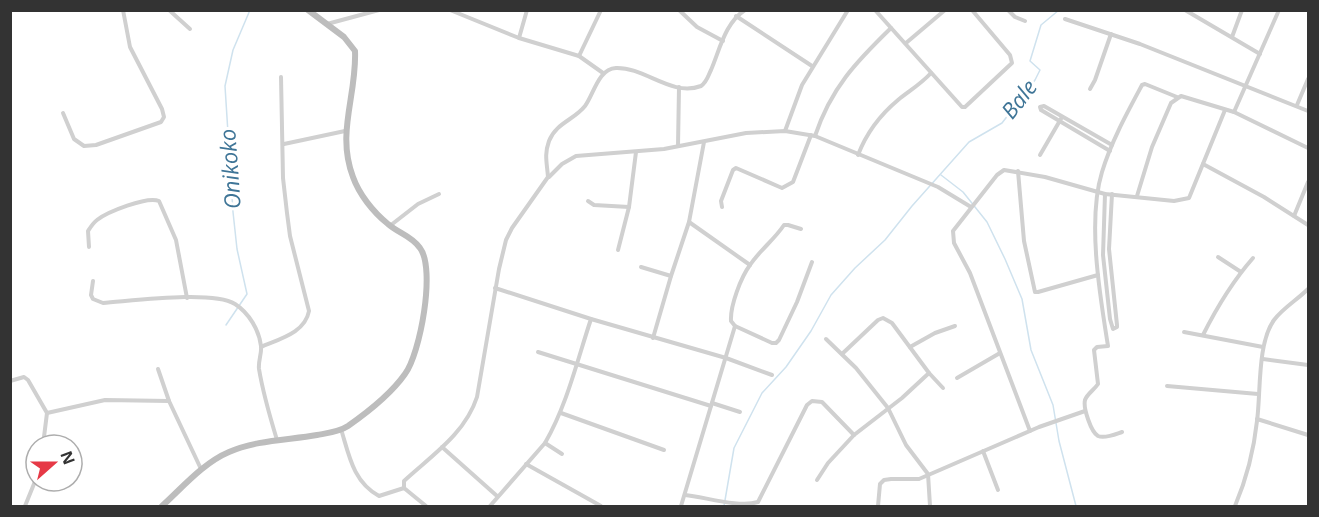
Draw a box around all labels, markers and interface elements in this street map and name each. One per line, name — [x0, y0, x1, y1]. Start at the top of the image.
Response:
water label: Bale — [993, 73, 1043, 124]
water label: Onikoko — [211, 128, 247, 210]
north arrow — [24, 433, 84, 493]
text: N — [55, 448, 81, 468]

